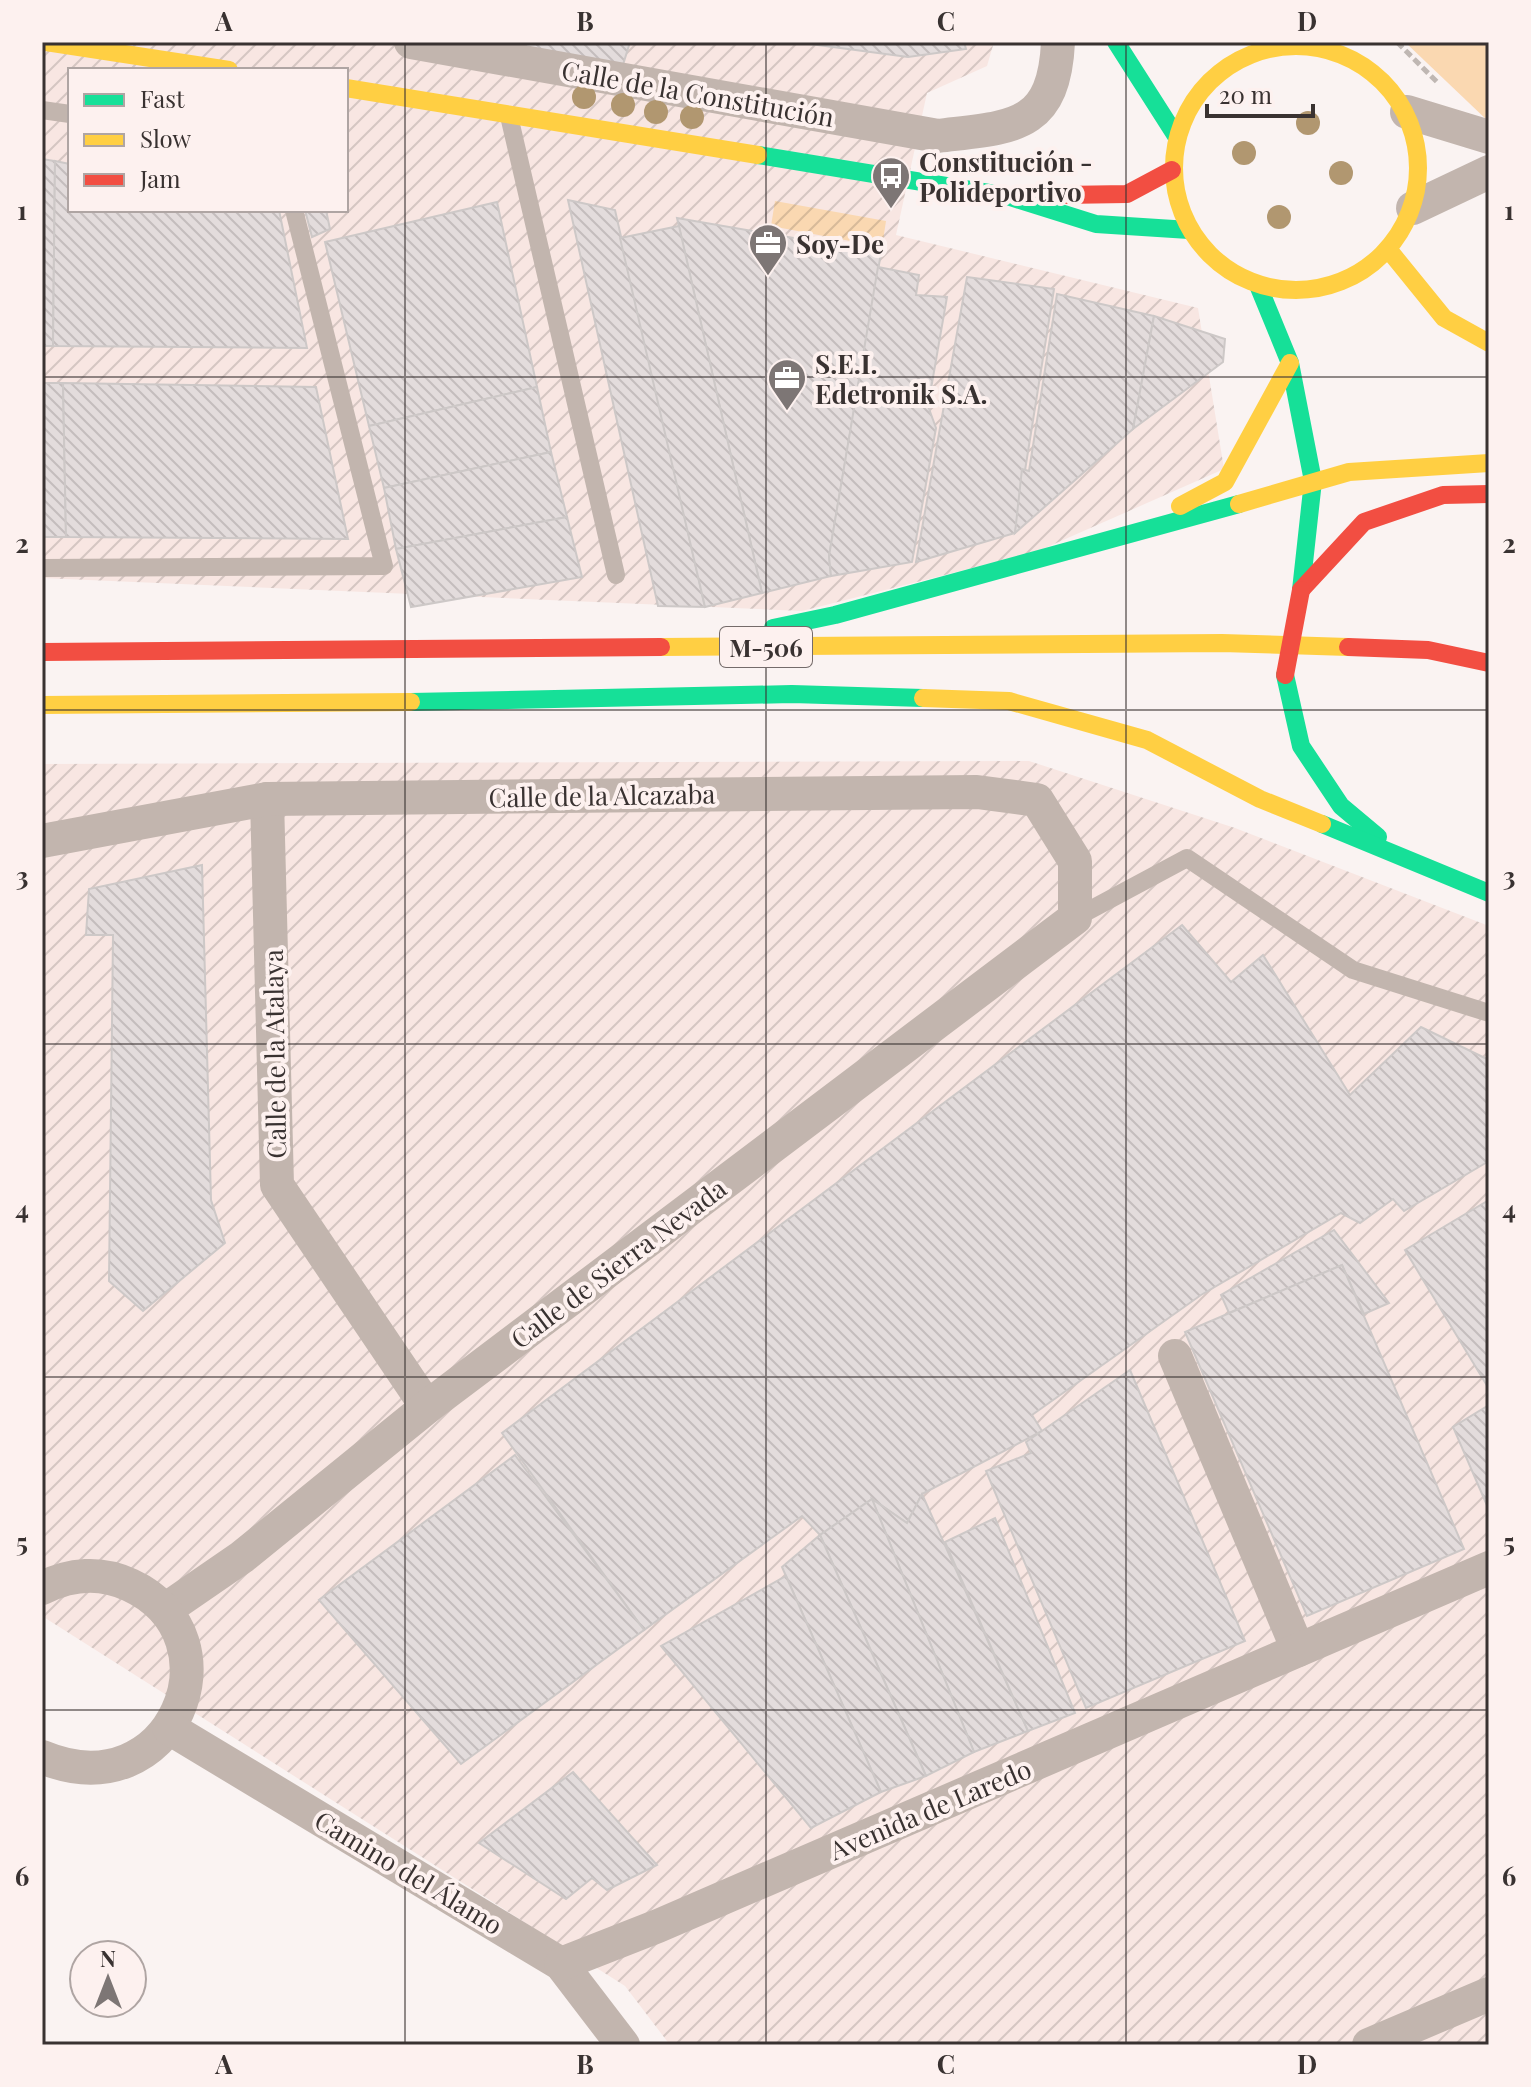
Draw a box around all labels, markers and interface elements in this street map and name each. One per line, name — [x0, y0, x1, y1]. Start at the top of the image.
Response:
text: A — [214, 3, 233, 38]
text: B — [576, 3, 594, 38]
text: C — [937, 3, 955, 38]
text: D — [1297, 3, 1317, 38]
street label: Calle de la Constitución — [559, 52, 837, 134]
legend — [68, 68, 348, 212]
scale bar — [1207, 68, 1313, 118]
text: 20 m — [1219, 78, 1272, 110]
text: Fast — [140, 82, 185, 114]
text: Slow — [140, 122, 192, 154]
place label: Constitución - Polideportivo — [919, 144, 1093, 209]
bus stop icon: Constitución - Polideportivo — [870, 155, 912, 210]
text: Jam — [139, 162, 181, 194]
text: 1 — [17, 192, 27, 227]
text: 1 — [1504, 192, 1514, 227]
office icon: Soy-De — [747, 222, 789, 277]
place label: Soy-De — [796, 226, 884, 261]
place label: S.E.I. Edetronik S.A. — [815, 346, 988, 411]
office icon: S.E.I. Edetronik S.A. — [766, 357, 808, 412]
text: 2 — [15, 525, 29, 560]
text: 2 — [1502, 525, 1516, 560]
road number: M-506 — [720, 627, 812, 667]
street label: Calle de la Alcazaba — [488, 776, 716, 814]
text: 3 — [16, 858, 28, 893]
text: 3 — [1503, 858, 1515, 893]
street label: Calle de la Atalaya — [255, 949, 293, 1159]
street label: Calle de Sierra Nevada — [503, 1170, 733, 1356]
text: 4 — [15, 1191, 29, 1226]
text: 4 — [1502, 1191, 1516, 1226]
text: 5 — [16, 1524, 28, 1559]
text: 5 — [1503, 1524, 1515, 1559]
street label: Avenida de Laredo — [823, 1751, 1036, 1868]
street label: Camino del Álamo — [309, 1802, 509, 1942]
text: 6 — [15, 1858, 29, 1893]
text: 6 — [1502, 1858, 1516, 1893]
north arrow — [68, 1939, 148, 2019]
text: N — [100, 1943, 116, 1973]
text: A — [214, 2046, 233, 2081]
text: B — [576, 2046, 594, 2081]
text: C — [937, 2046, 955, 2081]
text: D — [1297, 2046, 1317, 2081]

